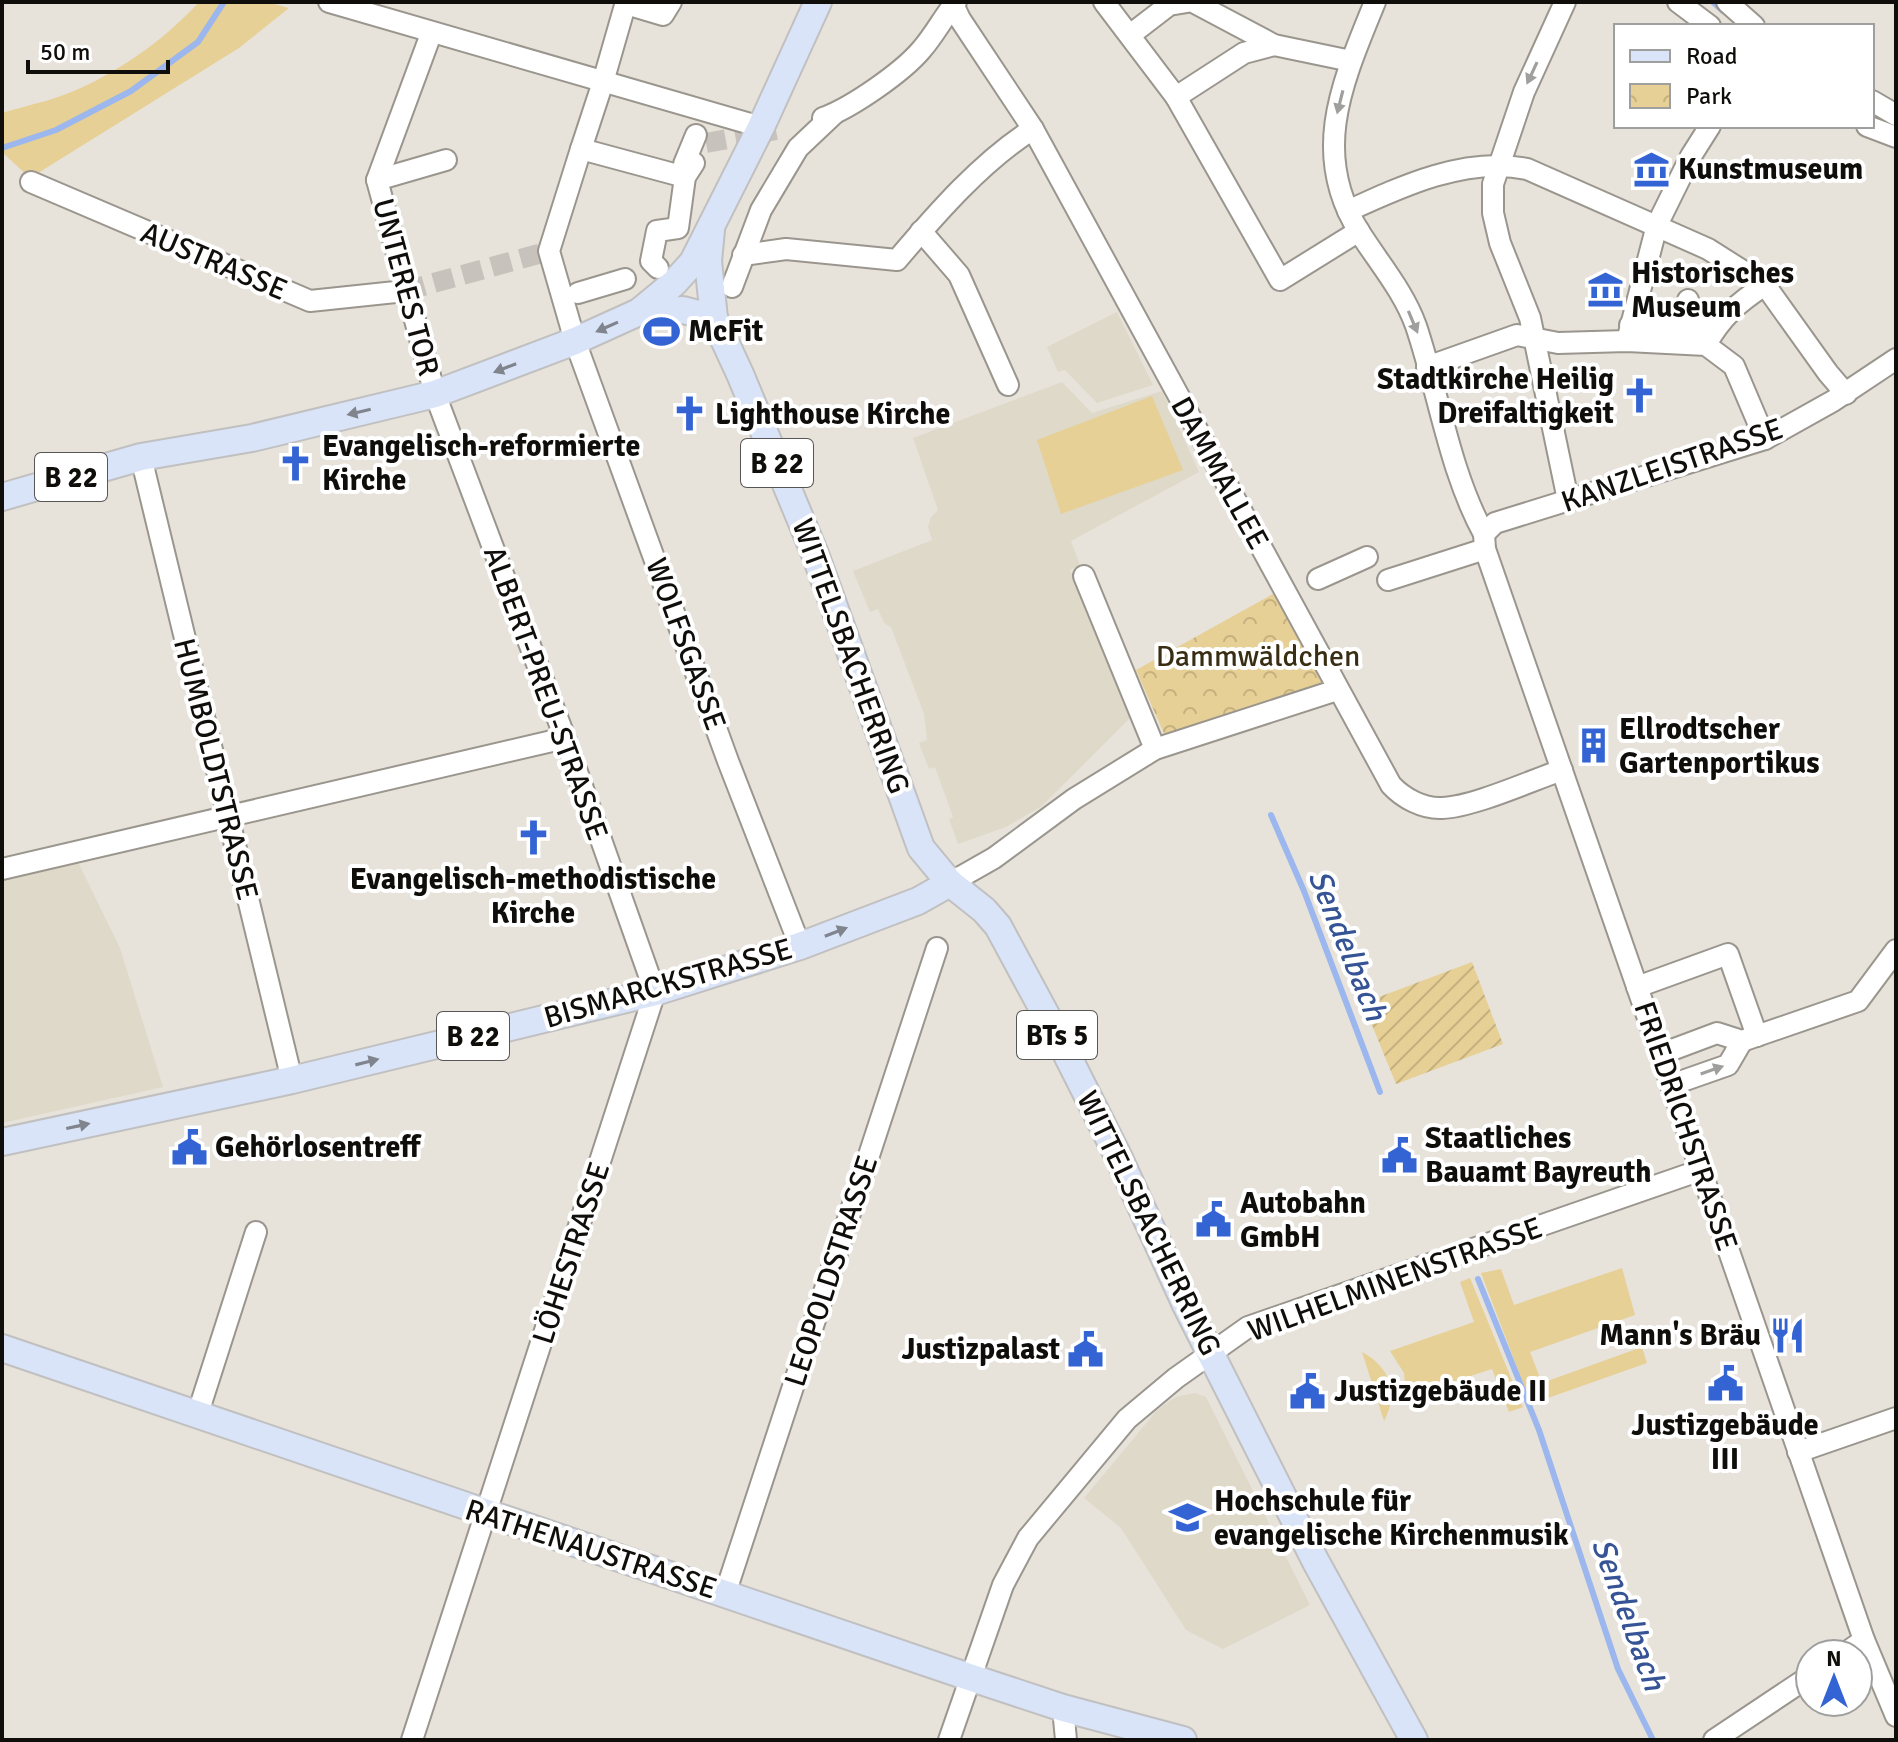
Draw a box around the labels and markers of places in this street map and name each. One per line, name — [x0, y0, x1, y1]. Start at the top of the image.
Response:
museum icon: Kunstmuseum — [1633, 150, 1671, 188]
place label: Kunstmuseum — [1678, 151, 1863, 188]
place label: Historisches Museum — [1631, 255, 1794, 326]
museum icon: Historisches Museum — [1586, 271, 1624, 309]
sports icon: McFit — [643, 312, 681, 350]
place label: McFit — [688, 313, 763, 350]
place label: Stadtkirche Heilig Dreifaltigkeit — [1377, 361, 1614, 432]
church icon: Stadtkirche Heilig Dreifaltigkeit — [1621, 377, 1659, 415]
church icon: Lighthouse Kirche — [670, 395, 708, 433]
place label: Lighthouse Kirche — [715, 396, 950, 433]
place label: Evangelisch-reformierte Kirche — [322, 428, 640, 499]
church icon: Evangelisch-reformierte Kirche — [277, 444, 315, 482]
place label: Ellrodtscher Gartenportikus — [1619, 711, 1819, 782]
building icon: Ellrodtscher Gartenportikus — [1574, 727, 1612, 765]
church icon: Evangelisch-methodistische Kirche — [514, 819, 552, 857]
place label: Evangelisch-methodistische Kirche — [350, 861, 716, 932]
place label: Staatliches Bauamt Bayreuth — [1425, 1120, 1652, 1191]
public building icon: Gehörlosentreff — [170, 1128, 208, 1166]
place label: Gehörlosentreff — [215, 1129, 422, 1166]
public building icon: Staatliches Bauamt Bayreuth — [1380, 1136, 1418, 1174]
place label: Autobahn GmbH — [1240, 1185, 1366, 1256]
public building icon: Autobahn GmbH — [1195, 1201, 1233, 1239]
restaurant icon: Mann's Bräu — [1768, 1316, 1806, 1354]
place label: Mann's Bräu — [1599, 1317, 1761, 1354]
public building icon: Justizpalast — [1067, 1330, 1105, 1368]
place label: Justizpalast — [901, 1331, 1060, 1368]
public building icon: Justizgebäude III — [1706, 1365, 1744, 1403]
public building icon: Justizgebäude II — [1289, 1372, 1327, 1410]
place label: Justizgebäude II — [1334, 1373, 1547, 1410]
place label: Justizgebäude III — [1631, 1407, 1819, 1478]
place label: Hochschule für evangelische Kirchenmusik — [1214, 1483, 1569, 1554]
school or university icon: Hochschule für evangelische Kirchenmusik — [1169, 1499, 1207, 1537]

